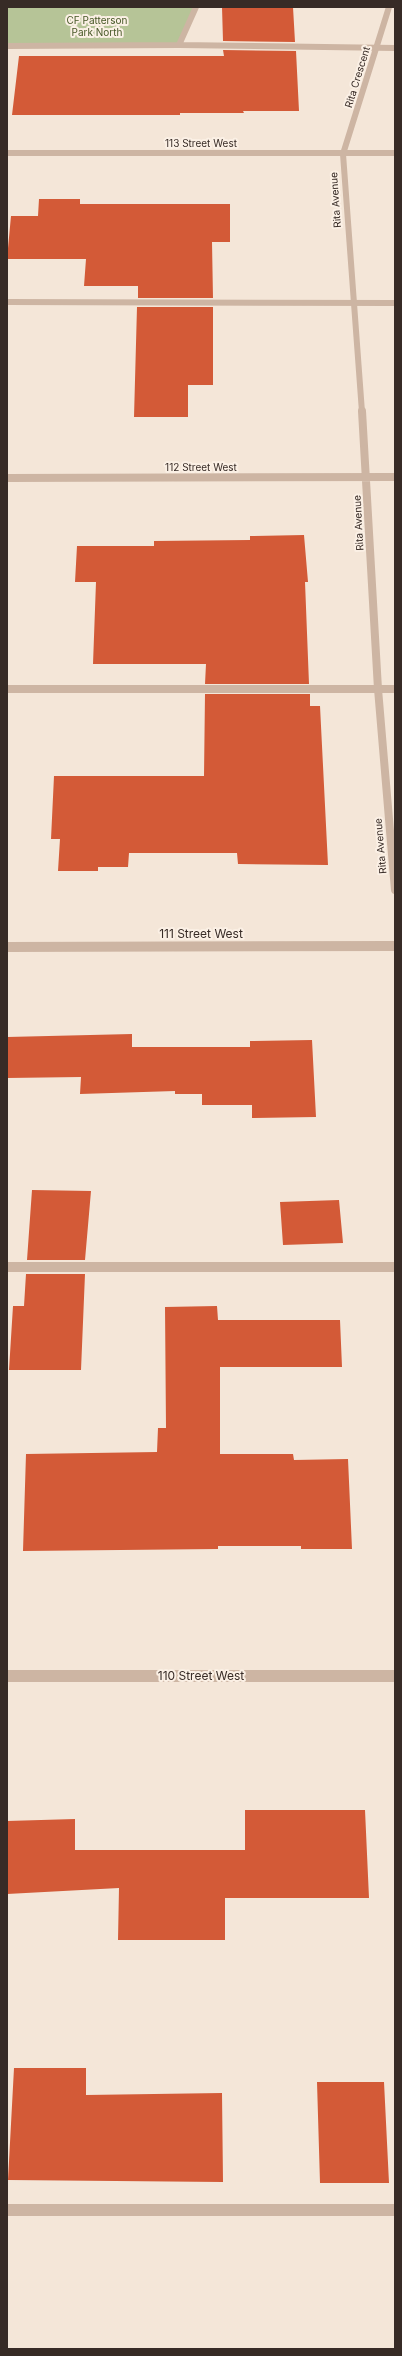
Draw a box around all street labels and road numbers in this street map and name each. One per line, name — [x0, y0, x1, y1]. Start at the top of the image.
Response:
street label: Rita Crescent — [342, 44, 372, 109]
street label: 113 Street West — [165, 137, 238, 149]
street label: Rita Avenue — [327, 172, 343, 228]
street label: 112 Street West — [165, 461, 238, 473]
street label: Rita Avenue — [351, 495, 365, 551]
street label: Rita Avenue — [372, 818, 388, 874]
street label: 111 Street West — [159, 926, 243, 941]
street label: 110 Street West — [158, 1668, 244, 1683]

